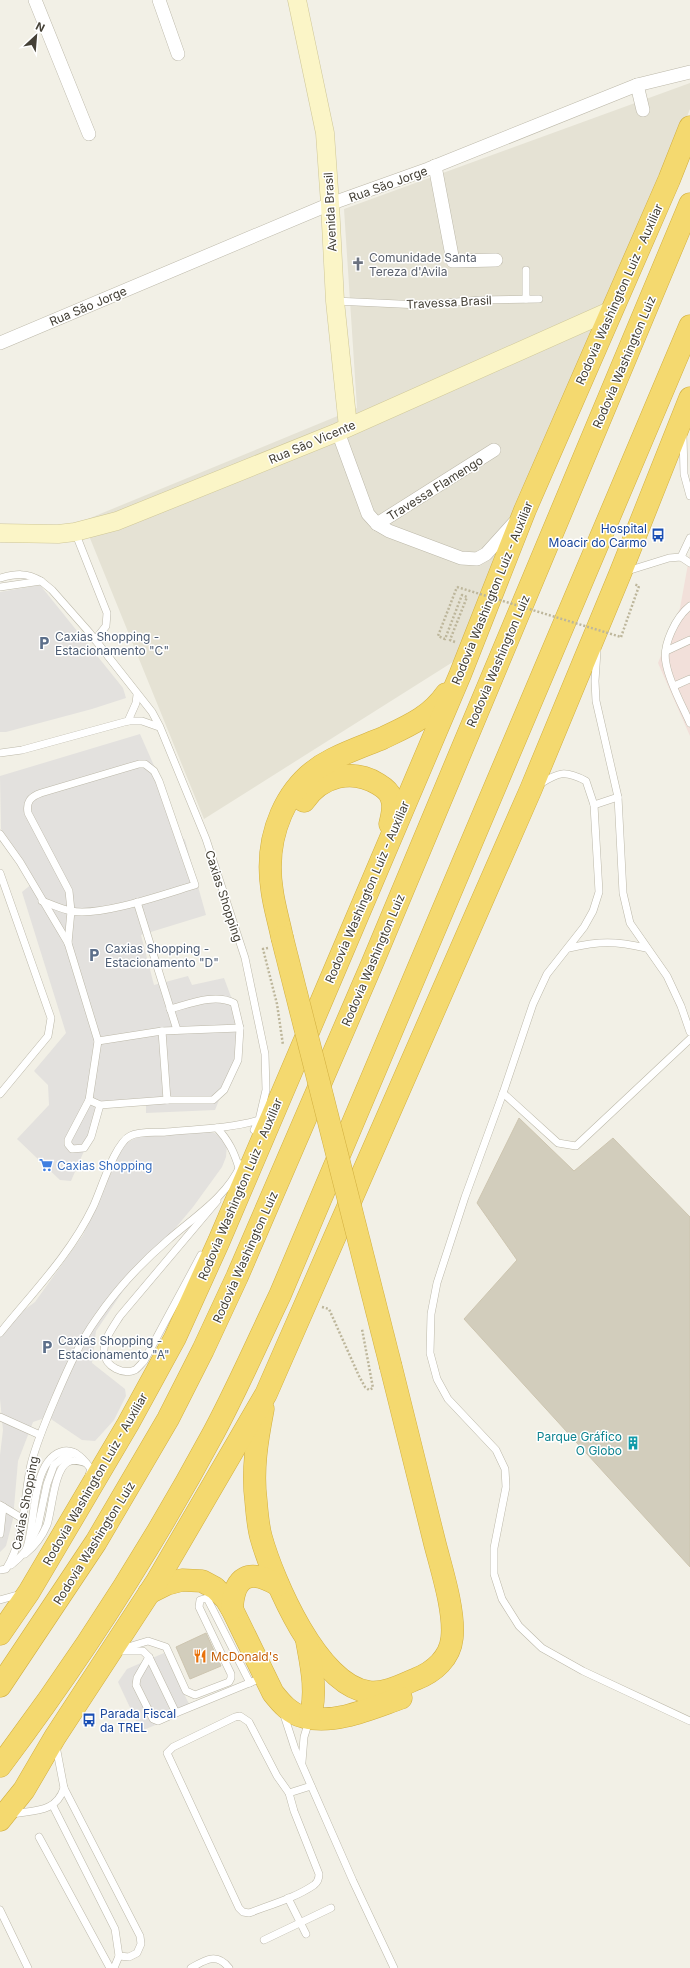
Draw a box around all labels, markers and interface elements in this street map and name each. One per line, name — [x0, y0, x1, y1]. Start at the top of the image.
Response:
north arrow — [16, 16, 56, 56]
text: N — [34, 19, 47, 35]
street label: Rua São Jorge — [347, 163, 429, 205]
street label: Avenida Brasil — [320, 172, 340, 252]
street label: Rodovia Washington Luiz - Auxiliar — [572, 201, 666, 387]
place label: Comunidade Santa Tereza d'Avila — [369, 250, 477, 279]
church icon: Comunidade Santa Tereza d'Avila — [350, 256, 366, 272]
street label: Rua São Jorge — [47, 283, 129, 329]
street label: Travessa Brasil — [406, 292, 492, 312]
street label: Rodovia Washington Luiz — [590, 294, 658, 430]
street label: Rua Sāo Vicente — [266, 417, 358, 467]
street label: Travessa Flamengo — [384, 452, 486, 524]
street label: Rodovia Washington Luiz - Auxiliar — [448, 499, 536, 687]
place label: Hospital Moacir do Carmo — [549, 521, 647, 550]
bus stop icon: Hospital Moacir do Carmo — [650, 527, 666, 543]
street label: Rodovia Washington Luiz — [464, 593, 532, 729]
place label: Caxias Shopping - Estacionamento "C" — [55, 629, 169, 658]
parking icon: Caxias Shopping - Estacionamento "C" — [36, 635, 52, 651]
street label: Rodovia Washington Luiz - Auxiliar — [322, 799, 412, 985]
street label: Caxias Shopping — [202, 848, 246, 944]
street label: Rodovia Washington Luiz — [339, 892, 407, 1028]
place label: Caxias Shopping - Estacionamento "D" — [105, 941, 219, 970]
parking icon: Caxias Shopping - Estacionamento "D" — [86, 947, 102, 963]
street label: Rodovia Washington Luiz - Auxiliar — [195, 1096, 285, 1282]
supermarket icon: Caxias Shopping — [38, 1157, 54, 1173]
place label: Caxias Shopping — [57, 1158, 152, 1173]
street label: Rodovia Washington Luiz — [209, 1189, 281, 1325]
place label: Caxias Shopping - Estacionamento "A" — [58, 1333, 170, 1362]
parking icon: Caxias Shopping - Estacionamento "A" — [39, 1339, 55, 1355]
street label: Rodovia Washington Luiz - Auxiliar — [40, 1390, 150, 1568]
place label: Parque Gráfico O Globo — [537, 1429, 622, 1458]
building icon: Parque Gráfico O Globo — [625, 1435, 641, 1451]
street label: Caxias Shopping — [9, 1455, 41, 1551]
street label: Rodovia Washington Luiz — [50, 1479, 138, 1607]
restaurant icon: McDonald's — [192, 1648, 208, 1664]
place label: McDonald's — [211, 1649, 279, 1664]
place label: Parada Fiscal da TREL — [100, 1706, 176, 1735]
bus stop icon: Parada Fiscal da TREL — [81, 1712, 97, 1728]

